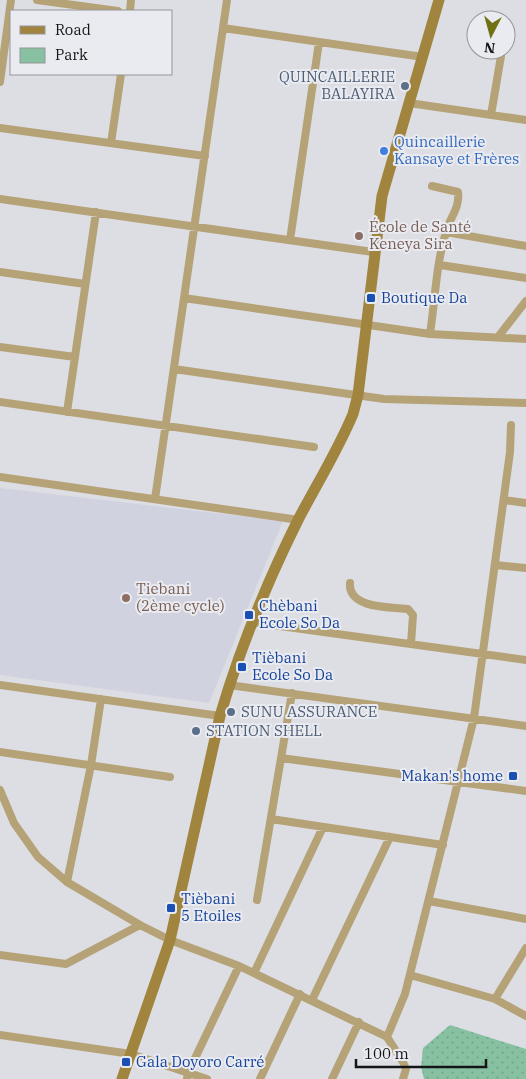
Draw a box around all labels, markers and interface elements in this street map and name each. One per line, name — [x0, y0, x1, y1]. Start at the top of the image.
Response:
legend — [10, 10, 172, 75]
north arrow — [466, 10, 516, 60]
text: Road — [55, 20, 91, 39]
text: N — [483, 38, 496, 57]
text: Park — [55, 45, 88, 64]
place label: QUINCAILLERIE BALAYIRA — [279, 67, 396, 103]
marker: QUINCAILLERIE BALAYIRA — [399, 80, 411, 92]
place label: Quincaillerie Kansaye et Frères — [394, 132, 519, 168]
marker: Quincaillerie Kansaye et Frères — [378, 145, 390, 157]
place label: École de Santé Keneya Sira — [369, 217, 471, 253]
marker: École de Santé Keneya Sira — [353, 230, 365, 242]
place label: Boutique Da — [381, 288, 467, 307]
marker: Boutique Da — [365, 292, 377, 304]
place label: Tiebani (2ème cycle) — [136, 579, 225, 615]
marker: Tiebani (2ème cycle) — [120, 592, 132, 604]
place label: Chèbani Ecole So Da — [259, 596, 340, 632]
marker: Chèbani Ecole So Da — [243, 609, 255, 621]
place label: Tièbani Ecole So Da — [252, 648, 333, 684]
marker: Tièbani Ecole So Da — [236, 661, 248, 673]
place label: SUNU ASSURANCE — [241, 702, 377, 721]
marker: SUNU ASSURANCE — [225, 706, 237, 718]
place label: STATION SHELL — [206, 721, 322, 740]
marker: STATION SHELL — [190, 725, 202, 737]
place label: Makan's home — [401, 766, 503, 785]
marker: Makan's home — [507, 770, 519, 782]
place label: Tièbani 5 Etoiles — [181, 889, 241, 925]
marker: Tièbani 5 Etoiles — [165, 902, 177, 914]
scale bar — [356, 1036, 486, 1068]
text: 100 m — [364, 1044, 409, 1063]
place label: Gala Doyoro Carré — [136, 1052, 264, 1071]
marker: Gala Doyoro Carré — [120, 1056, 132, 1068]

